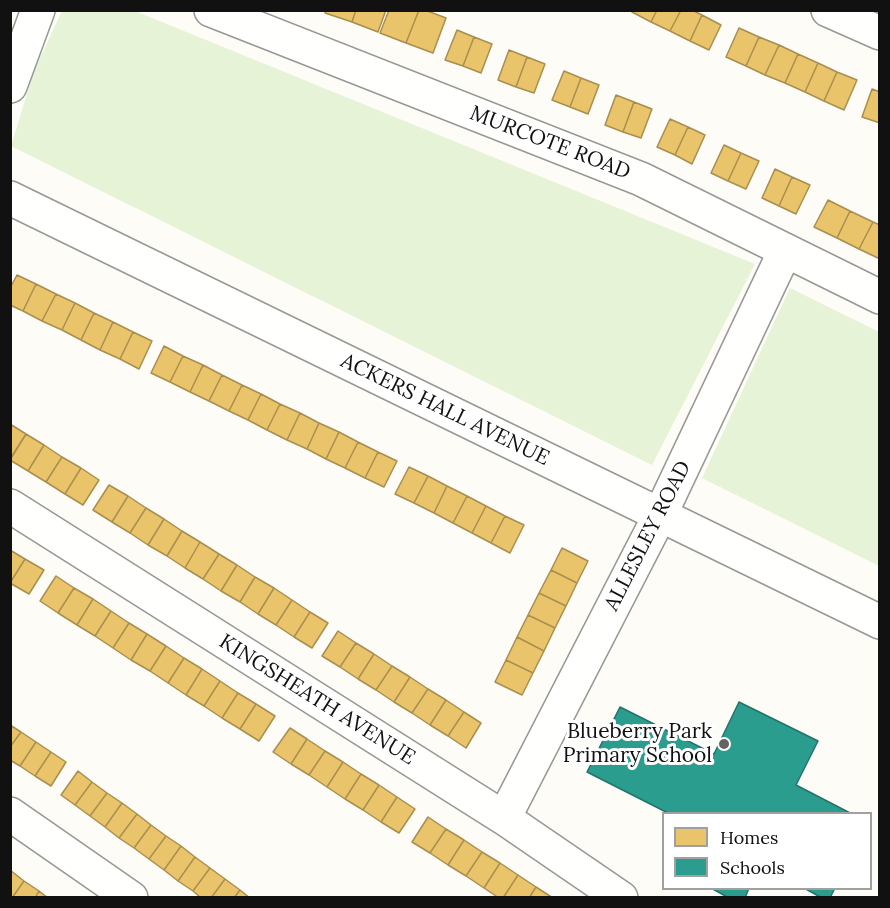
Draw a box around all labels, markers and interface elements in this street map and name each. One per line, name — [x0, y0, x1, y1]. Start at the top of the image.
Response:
street label: MURCOTE ROAD — [466, 101, 634, 185]
street label: ACKERS HALL AVENUE — [337, 348, 553, 472]
street label: ALLESLEY ROAD — [599, 457, 697, 615]
street label: KINGSHEATH AVENUE — [214, 629, 420, 771]
place label: Blueberry Park Primary School — [563, 719, 712, 769]
marker: Blueberry Park Primary School — [717, 737, 731, 751]
legend — [662, 812, 872, 890]
text: Homes — [720, 826, 778, 849]
text: Schools — [720, 856, 785, 879]

